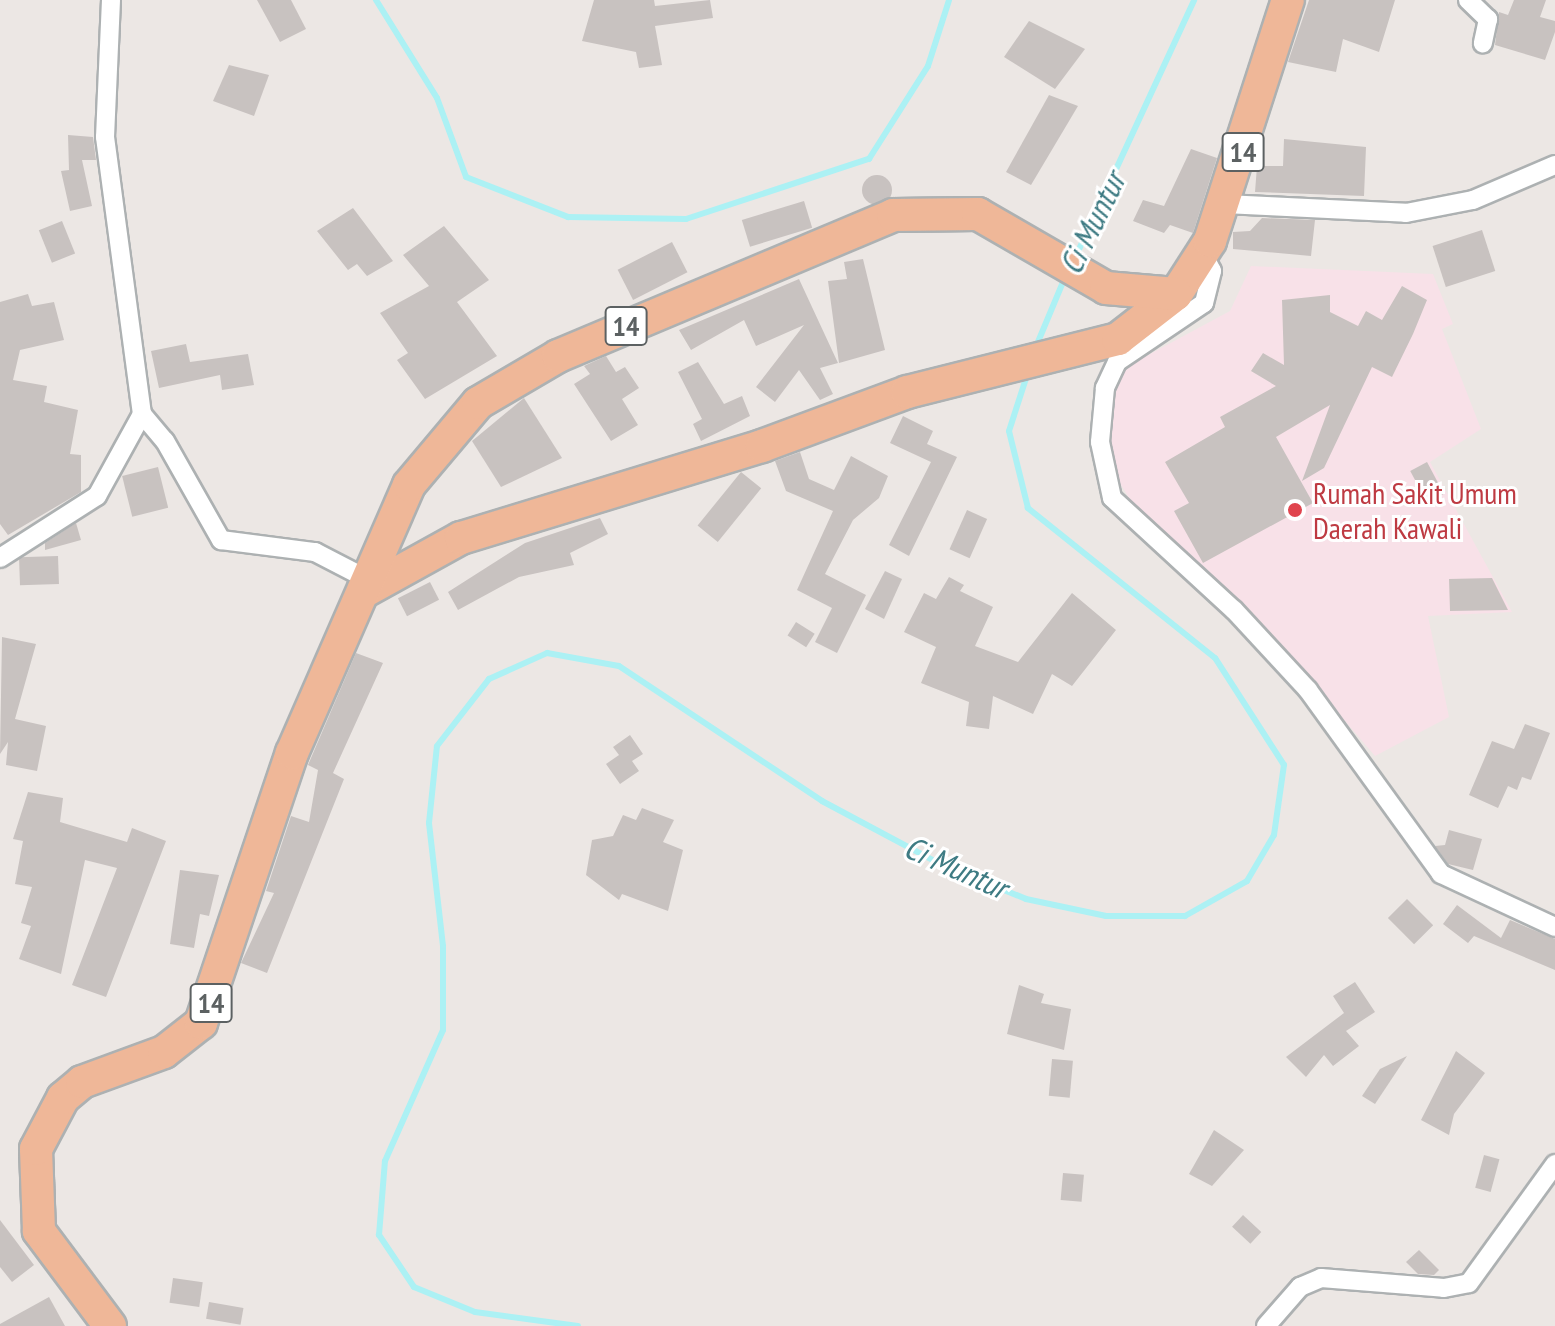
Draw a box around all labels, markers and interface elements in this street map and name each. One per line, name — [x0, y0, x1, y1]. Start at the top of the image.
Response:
road number: 14 — [1221, 128, 1265, 176]
water label: Ci Muntur — [1051, 166, 1133, 280]
road number: 14 — [604, 302, 648, 350]
place label: Rumah Sakit Umum Daerah Kawali — [1313, 475, 1517, 546]
marker: Rumah Sakit Umum Daerah Kawali — [1284, 499, 1306, 521]
water label: Ci Muntur — [899, 827, 1013, 907]
road number: 14 — [189, 979, 233, 1027]

